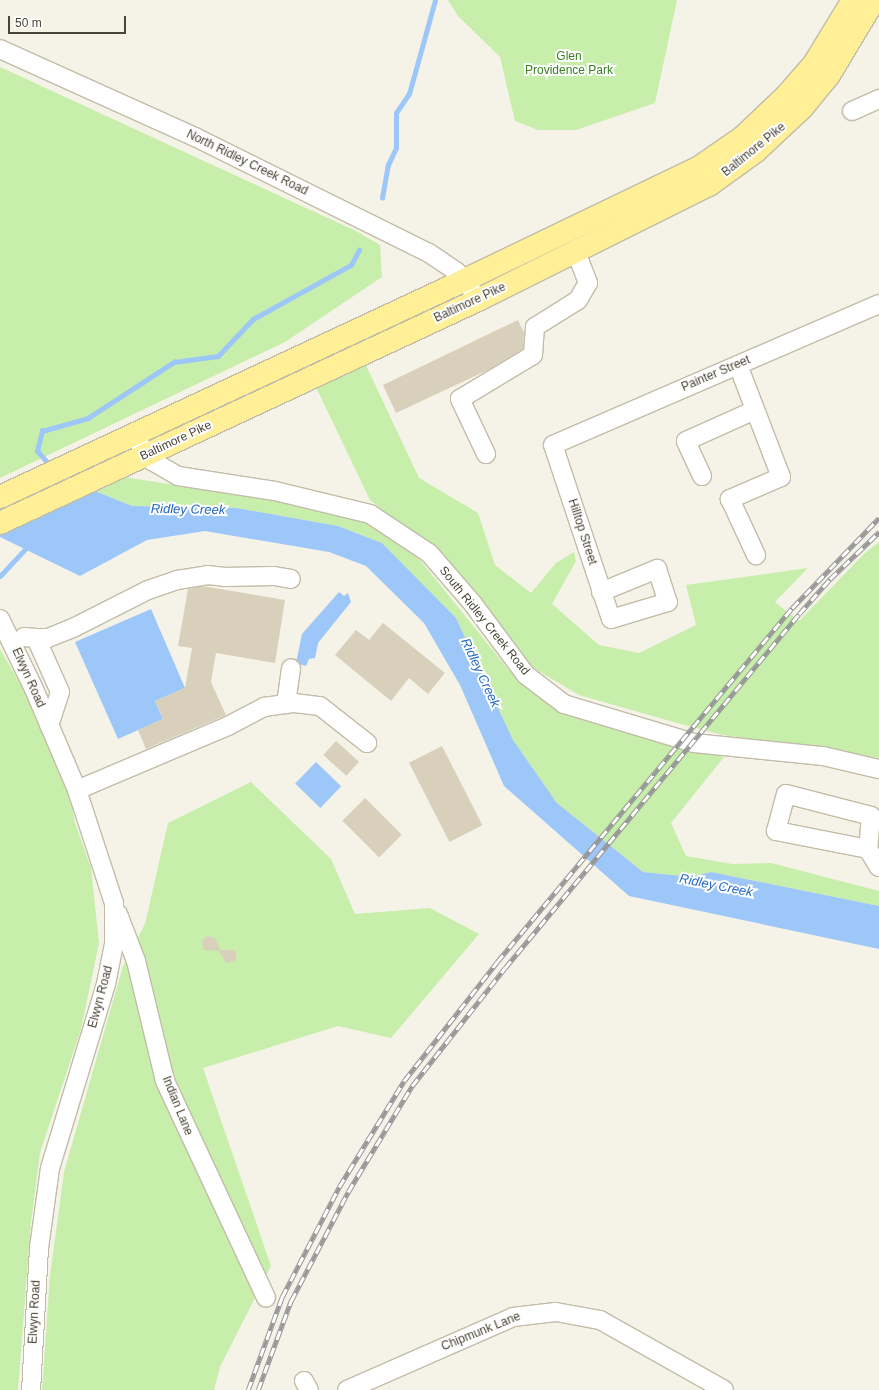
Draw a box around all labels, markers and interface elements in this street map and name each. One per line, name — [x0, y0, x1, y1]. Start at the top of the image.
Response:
scale bar — [10, 8, 128, 34]
text: 50 m — [15, 16, 42, 30]
park label: Glen Providence Park — [525, 50, 613, 78]
street label: Baltimore Pike — [719, 120, 789, 180]
street label: North Ridley Creek Road — [184, 127, 310, 199]
street label: Baltimore Pike — [432, 280, 508, 326]
street label: Painter Street — [679, 353, 753, 395]
street label: Baltimore Pike — [138, 418, 214, 464]
street label: Hilltop Street — [565, 497, 599, 567]
water label: Ridley Creek — [151, 502, 225, 518]
street label: South Ridley Creek Road — [436, 564, 532, 678]
water label: Ridley Creek — [457, 636, 503, 710]
street label: Elwyn Road — [8, 646, 48, 710]
water label: Ridley Creek — [678, 871, 754, 901]
street label: Elwyn Road — [86, 964, 116, 1030]
street label: Indian Lane — [159, 1074, 195, 1138]
street label: Elwyn Road — [26, 1280, 44, 1344]
street label: Chipmunk Lane — [439, 1310, 523, 1354]

